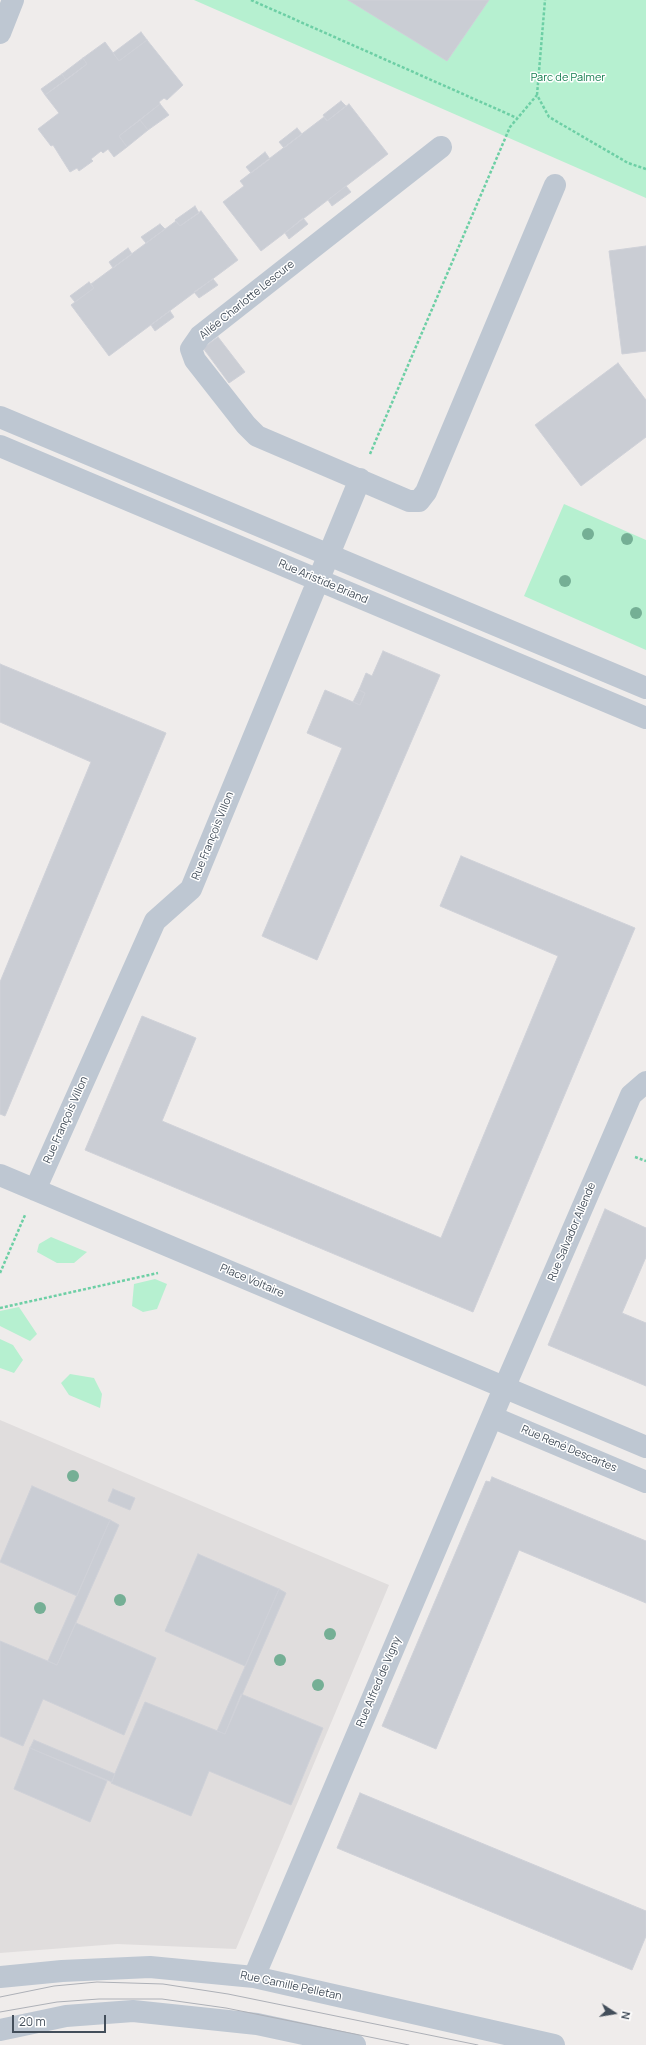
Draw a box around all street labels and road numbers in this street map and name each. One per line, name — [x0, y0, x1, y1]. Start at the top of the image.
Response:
street label: Allée Charlotte Lescure — [197, 258, 297, 342]
street label: Rue Aristide Briand — [276, 557, 370, 607]
street label: Rue François Villon — [189, 790, 237, 882]
street label: Rue François Villon — [41, 1074, 91, 1166]
street label: Rue Salvador Allende — [545, 1181, 599, 1283]
street label: Place Voltaire — [218, 1262, 286, 1300]
street label: Rue René Descartes — [519, 1423, 619, 1475]
street label: Rue Alfred de Vigny — [354, 1635, 404, 1729]
street label: Rue Camille Pelletan — [239, 1969, 343, 2003]

